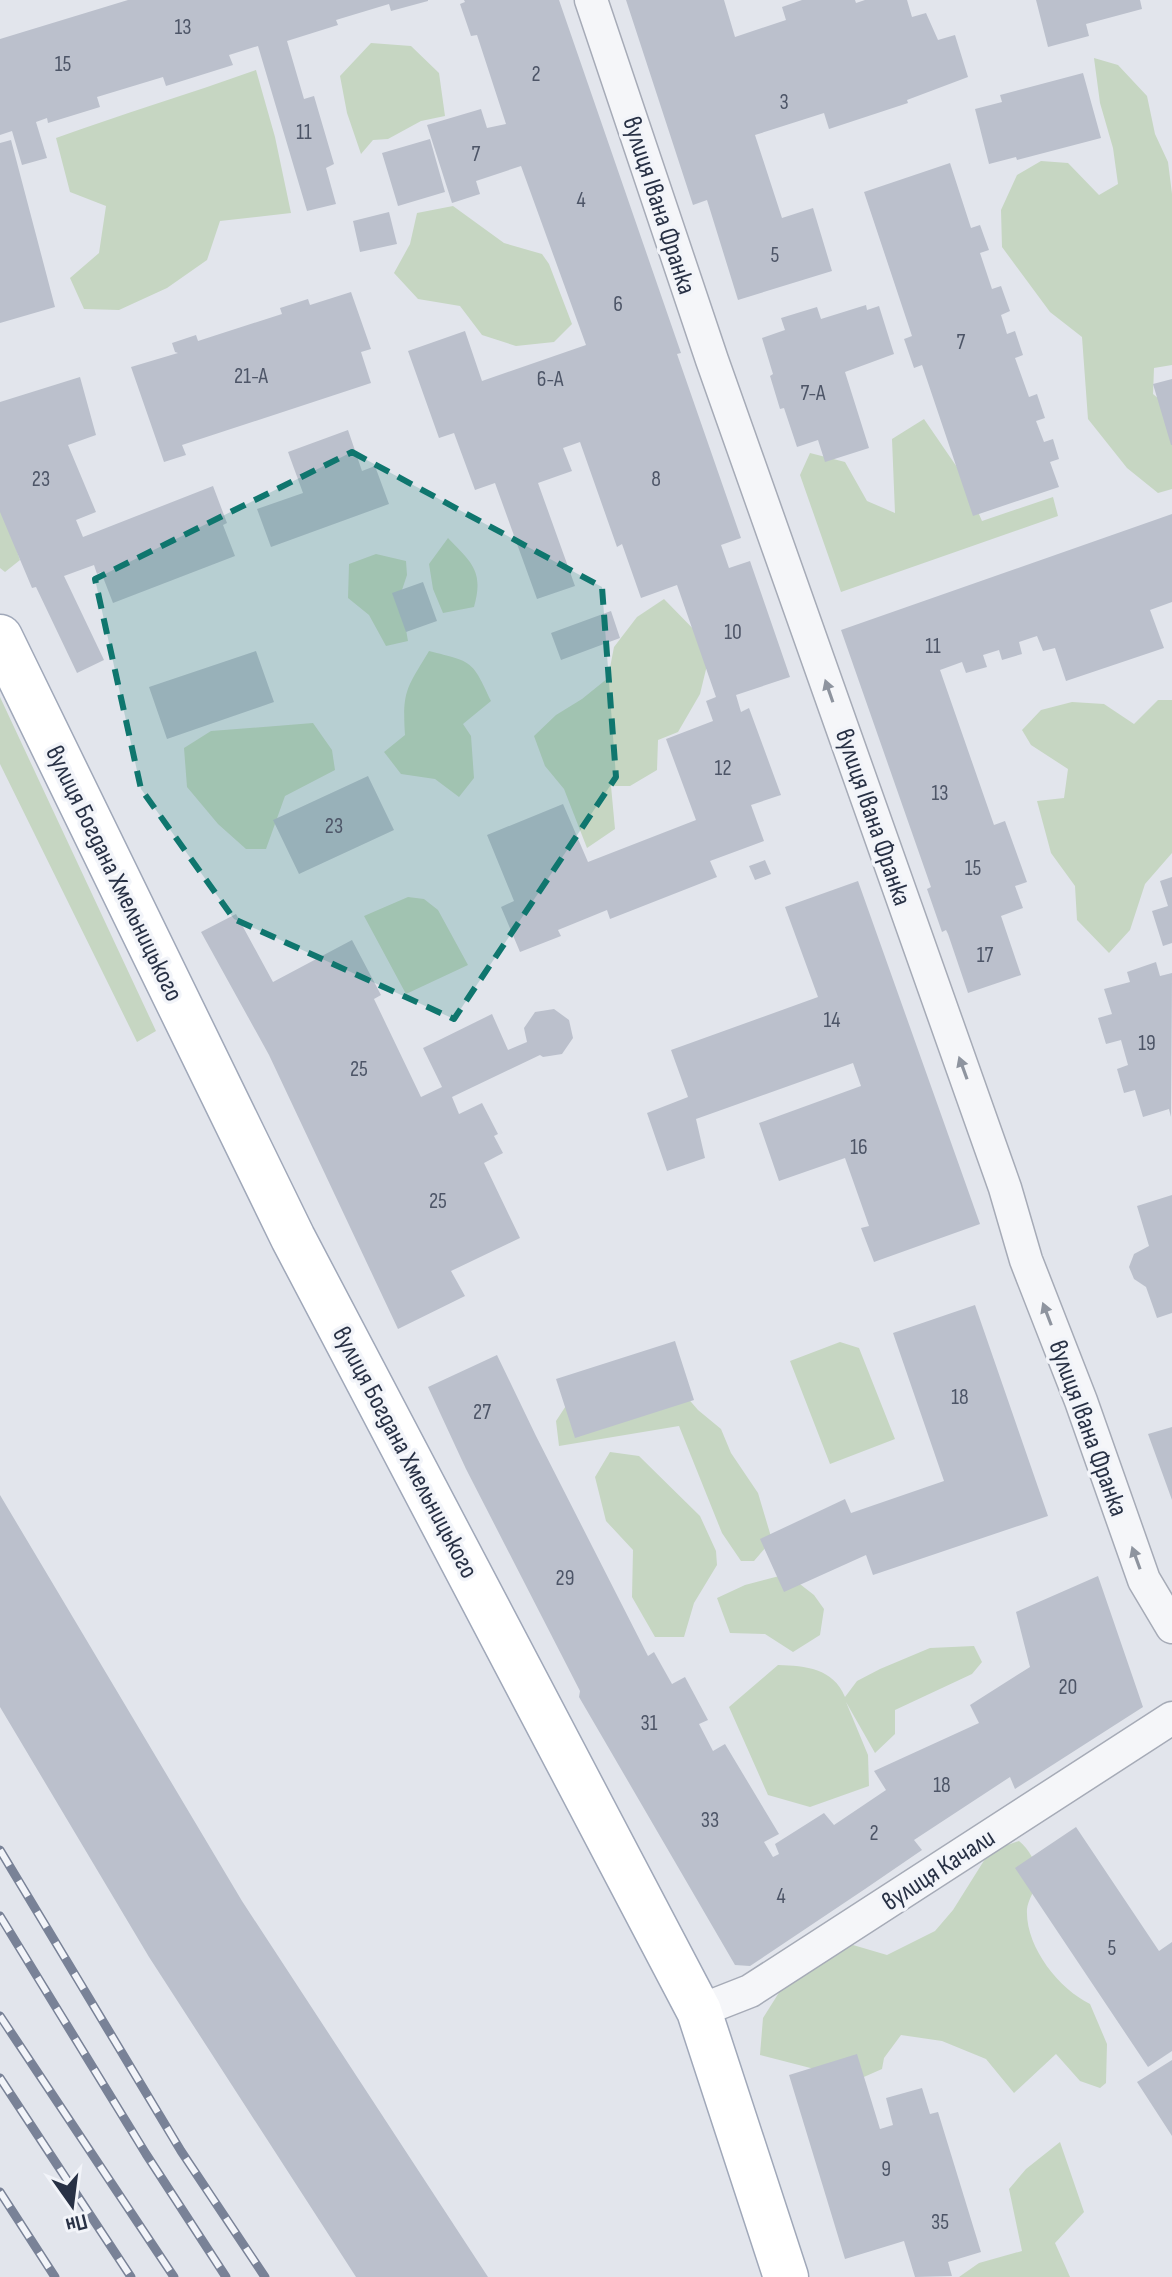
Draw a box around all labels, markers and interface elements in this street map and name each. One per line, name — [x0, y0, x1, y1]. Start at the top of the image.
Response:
house number: 13 — [175, 14, 191, 41]
house number: 15 — [55, 51, 71, 78]
house number: 2 — [531, 61, 541, 88]
house number: 3 — [779, 89, 789, 116]
street label: вулиця Івана Франка — [615, 113, 702, 298]
house number: 11 — [296, 119, 312, 146]
house number: 7 — [472, 141, 481, 168]
house number: 4 — [576, 187, 586, 214]
house number: 5 — [771, 242, 780, 269]
house number: 6 — [613, 291, 623, 318]
house number: 7 — [957, 329, 966, 356]
house number: 21-А — [234, 363, 269, 390]
house number: 6-А — [537, 366, 564, 393]
house number: 7-А — [801, 380, 826, 407]
house number: 23 — [32, 466, 50, 493]
house number: 8 — [651, 466, 661, 493]
house number: 10 — [724, 619, 742, 646]
house number: 11 — [925, 633, 941, 660]
one-way arrow — [823, 679, 835, 703]
street label: вулиця Івана Франка — [828, 725, 917, 910]
street label: вулиця Богдана Хмельницького — [38, 741, 189, 1007]
house number: 12 — [714, 755, 732, 782]
house number: 13 — [932, 780, 948, 807]
house number: 23 — [325, 813, 343, 840]
house number: 15 — [965, 855, 981, 882]
house number: 17 — [977, 942, 993, 969]
house number: 14 — [824, 1007, 840, 1034]
house number: 19 — [1138, 1030, 1156, 1057]
house number: 25 — [350, 1056, 368, 1083]
one-way arrow — [956, 1056, 968, 1080]
house number: 16 — [850, 1134, 868, 1161]
house number: 25 — [429, 1188, 447, 1215]
one-way arrow — [1040, 1302, 1053, 1326]
street label: вулиця Богдана Хмельницького — [325, 1322, 484, 1584]
street label: вулиця Івана Франка — [1041, 1336, 1134, 1521]
house number: 18 — [951, 1384, 969, 1411]
house number: 27 — [473, 1399, 491, 1426]
one-way arrow — [1130, 1546, 1142, 1570]
house number: 29 — [556, 1565, 574, 1592]
house number: 20 — [1059, 1674, 1077, 1701]
house number: 31 — [641, 1710, 658, 1737]
house number: 18 — [933, 1772, 951, 1799]
house number: 33 — [701, 1807, 719, 1834]
house number: 2 — [869, 1820, 879, 1847]
street label: вулиця Качали — [877, 1822, 1001, 1918]
house number: 4 — [776, 1883, 786, 1910]
house number: 5 — [1108, 1935, 1117, 1962]
house number: 9 — [881, 2156, 891, 2183]
north arrow — [32, 2165, 112, 2245]
text: Пн — [63, 2207, 90, 2239]
house number: 35 — [931, 2209, 949, 2236]

